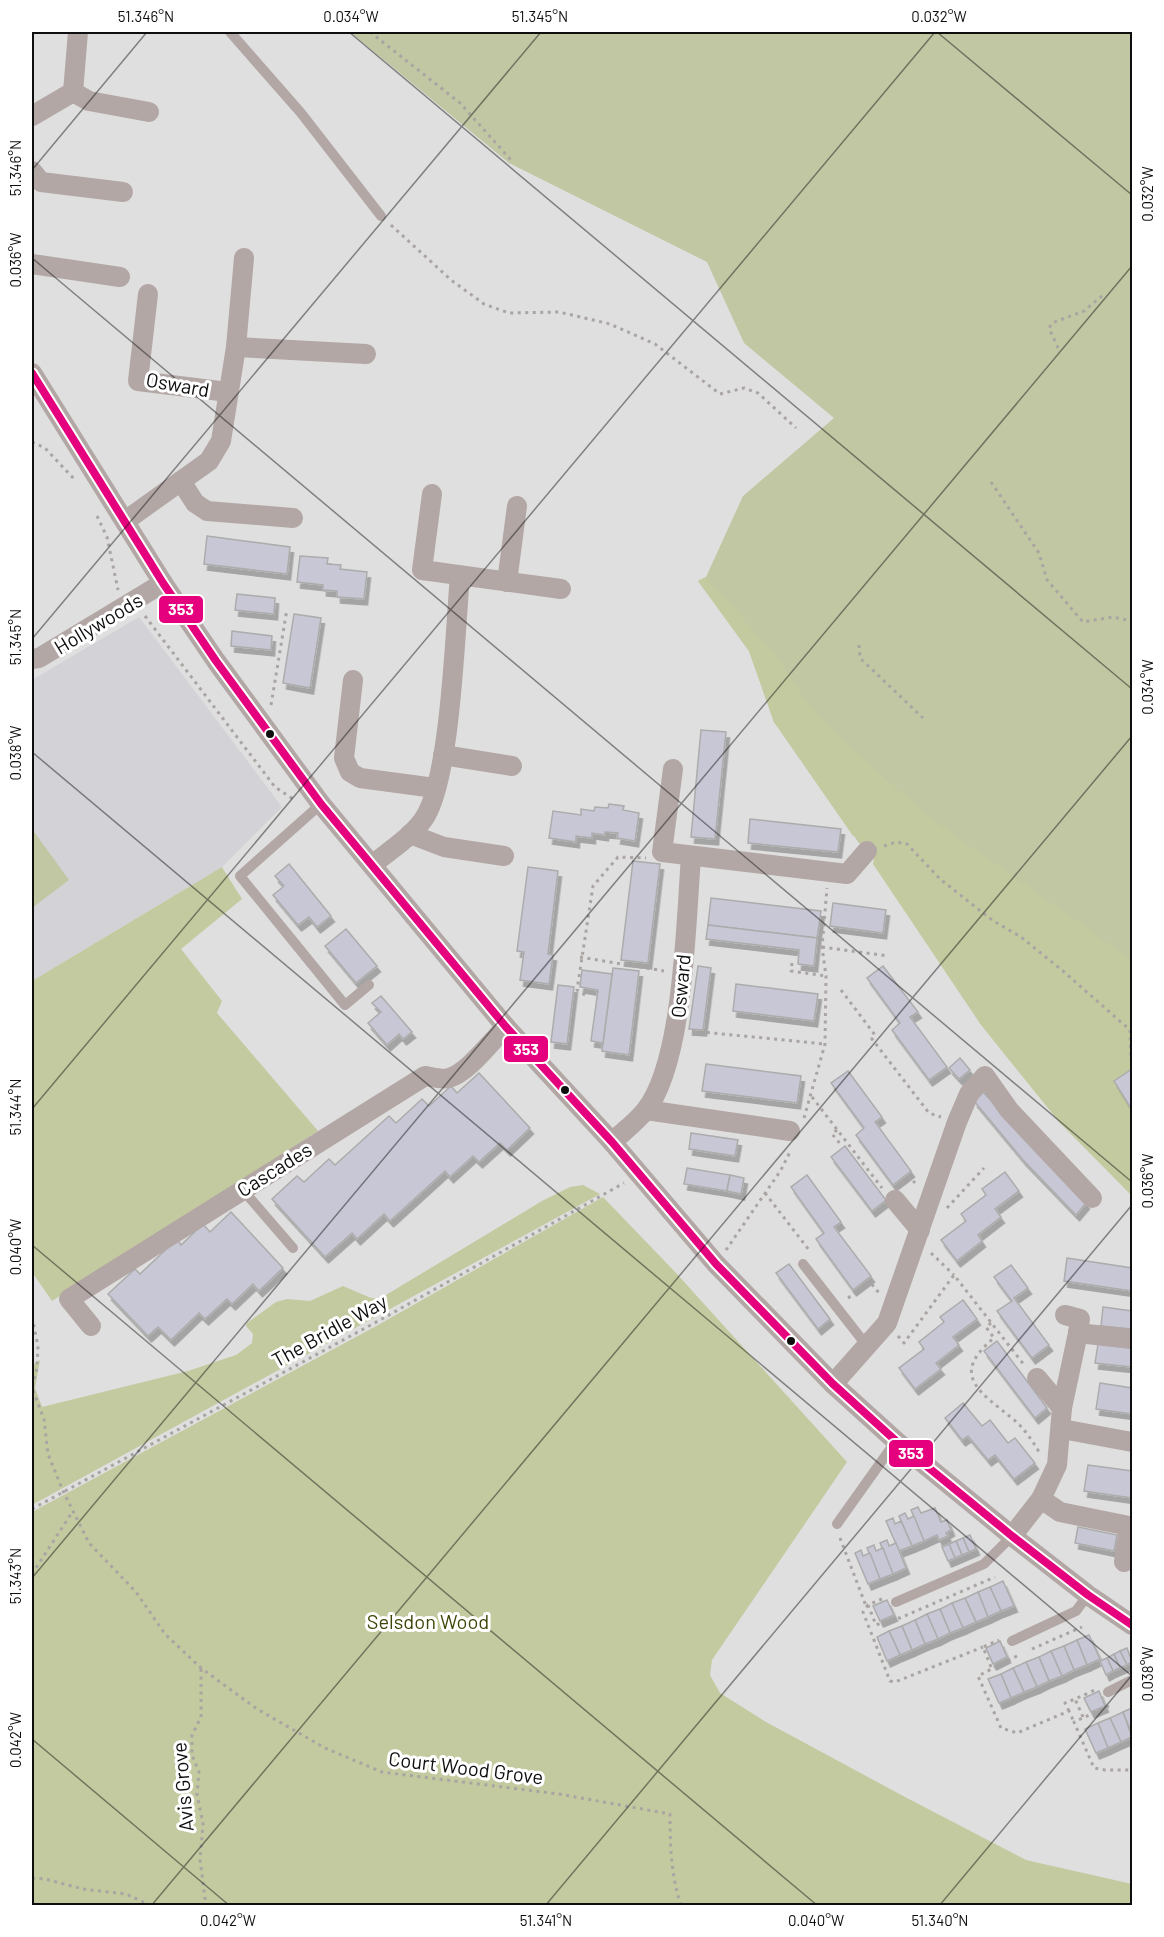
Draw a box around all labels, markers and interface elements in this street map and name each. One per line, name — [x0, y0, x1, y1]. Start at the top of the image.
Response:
text: 51.346°N — [118, 7, 174, 25]
text: 0.034°W — [323, 7, 379, 25]
text: 51.345°N — [512, 7, 568, 25]
text: 0.032°W — [911, 7, 967, 25]
text: 51.346°N — [6, 140, 24, 196]
text: 0.032°W — [1138, 166, 1156, 222]
text: 0.036°W — [6, 233, 24, 287]
street label: Osward — [144, 367, 212, 401]
street label: Hollywoods — [49, 587, 147, 659]
line badge: 353 — [158, 595, 204, 624]
text: 353 — [168, 599, 194, 618]
text: 51.345°N — [6, 609, 24, 665]
text: 0.034°W — [1138, 659, 1156, 715]
text: 0.038°W — [6, 725, 24, 781]
unlabelled marker — [264, 728, 276, 740]
street label: Osward — [665, 953, 695, 1019]
line badge: 353 — [503, 1035, 549, 1063]
text: 353 — [513, 1039, 539, 1058]
text: 51.344°N — [6, 1079, 24, 1135]
unlabelled marker — [559, 1084, 571, 1096]
street label: Cascades — [232, 1137, 316, 1201]
text: 0.036°W — [1138, 1154, 1156, 1208]
text: 0.040°W — [6, 1219, 24, 1275]
street label: The Bridle Way — [267, 1289, 391, 1371]
unlabelled marker — [785, 1335, 797, 1347]
line badge: 353 — [888, 1439, 934, 1468]
text: 353 — [898, 1443, 924, 1462]
text: 51.343°N — [6, 1548, 24, 1604]
park label: Selsdon Wood — [367, 1609, 489, 1633]
text: 0.038°W — [1138, 1646, 1156, 1702]
text: 0.042°W — [6, 1712, 24, 1768]
street label: Avis Grove — [166, 1741, 198, 1833]
street label: Court Wood Grove — [387, 1746, 545, 1788]
text: 0.042°W — [200, 1911, 256, 1929]
text: 51.341°N — [520, 1911, 572, 1929]
text: 0.040°W — [788, 1911, 844, 1929]
text: 51.340°N — [911, 1911, 969, 1929]

